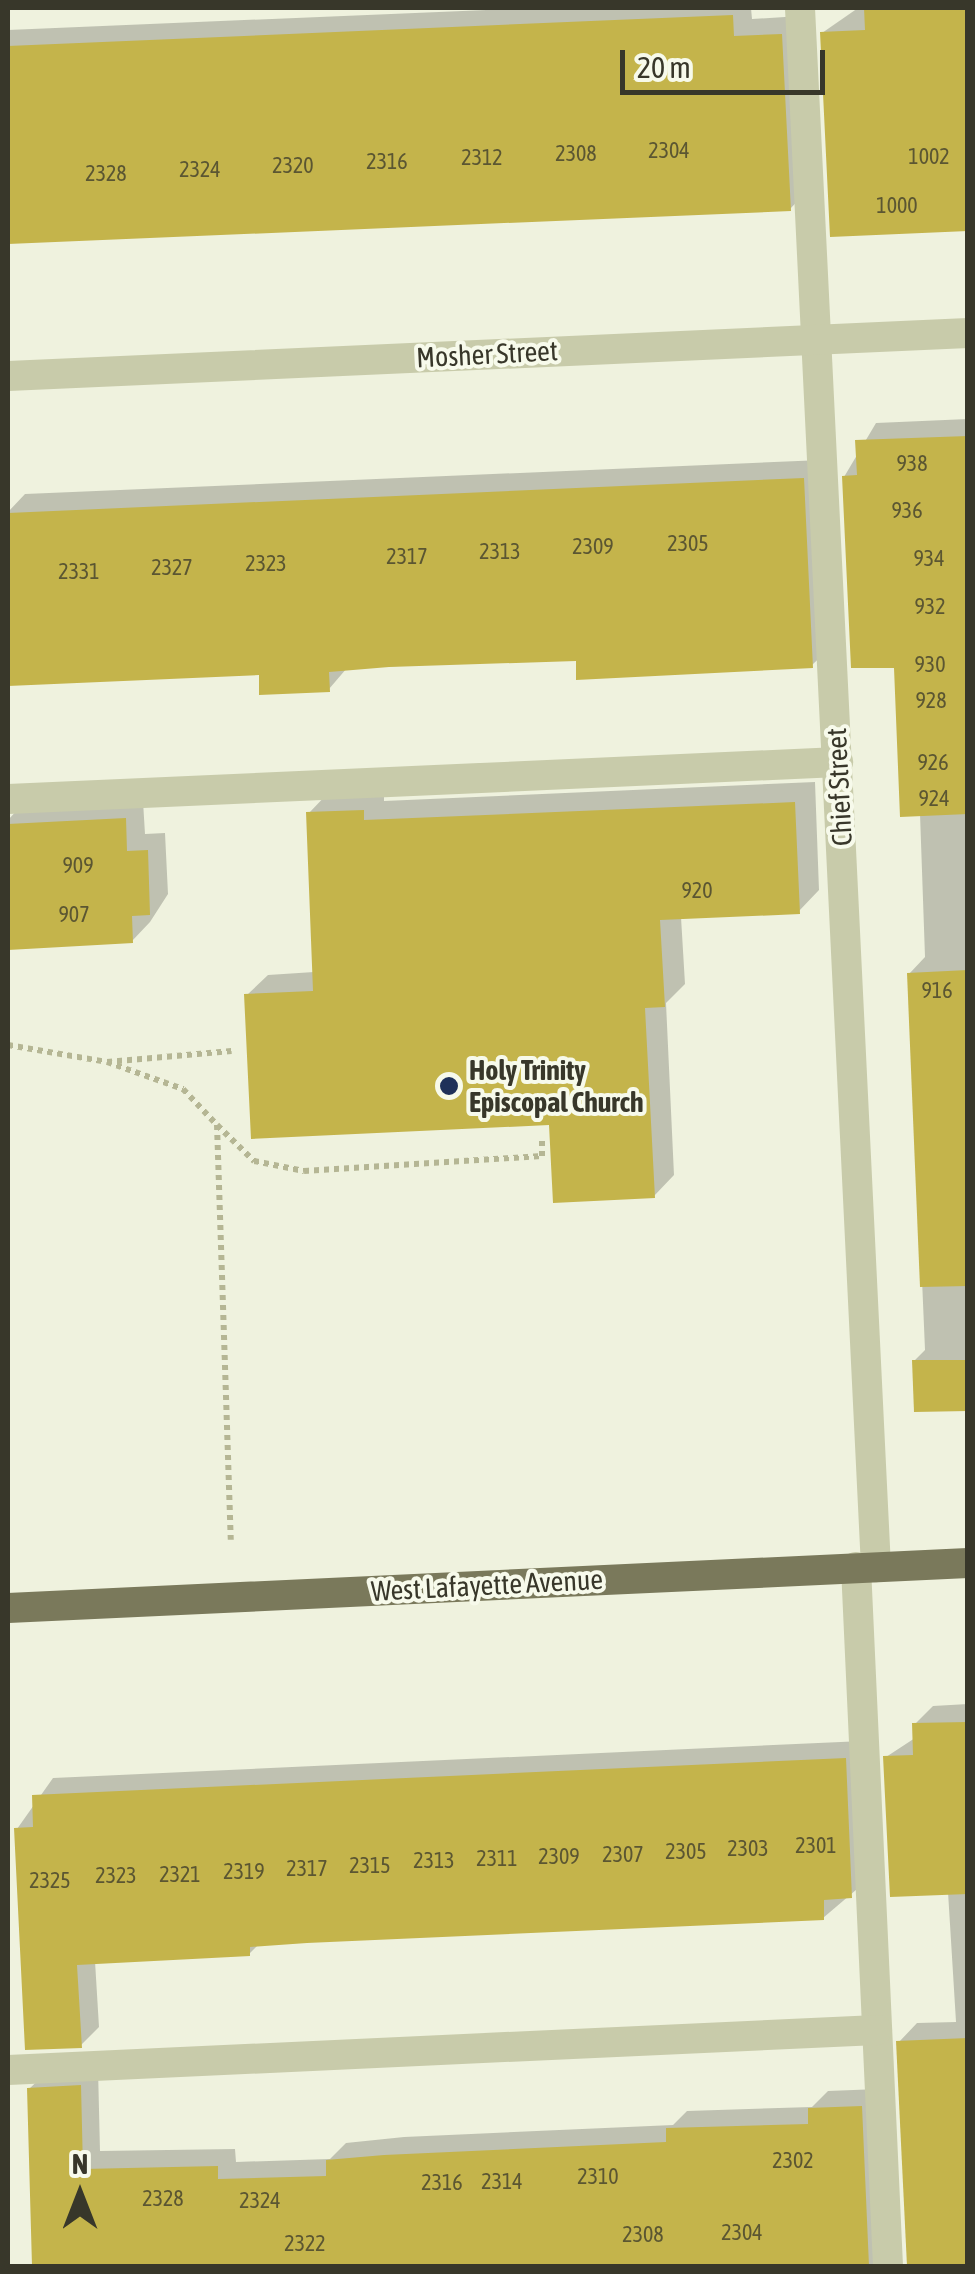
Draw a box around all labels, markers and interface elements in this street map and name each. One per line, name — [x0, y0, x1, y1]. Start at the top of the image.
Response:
scale bar — [625, 30, 830, 92]
text: 20 m — [637, 50, 691, 84]
house number: 2304 — [648, 138, 690, 164]
house number: 2308 — [555, 141, 597, 167]
house number: 1002 — [908, 144, 950, 170]
house number: 2312 — [461, 145, 503, 171]
house number: 2316 — [366, 149, 408, 175]
house number: 2320 — [272, 153, 314, 179]
house number: 2324 — [179, 157, 221, 183]
house number: 2328 — [85, 161, 127, 187]
house number: 1000 — [876, 193, 918, 219]
street label: Mosher Street — [415, 334, 559, 374]
house number: 938 — [896, 451, 928, 477]
house number: 936 — [891, 498, 923, 524]
house number: 2305 — [667, 531, 709, 557]
house number: 2309 — [572, 534, 614, 560]
house number: 2313 — [479, 539, 521, 565]
house number: 2317 — [386, 544, 428, 570]
house number: 934 — [913, 546, 945, 572]
house number: 2323 — [245, 551, 287, 577]
house number: 2327 — [151, 555, 193, 581]
house number: 2331 — [58, 559, 100, 585]
house number: 932 — [914, 594, 946, 620]
house number: 930 — [914, 652, 946, 678]
house number: 928 — [915, 688, 947, 714]
street label: Chief Street — [819, 727, 859, 847]
house number: 926 — [917, 750, 949, 776]
house number: 924 — [918, 786, 950, 812]
house number: 909 — [62, 853, 94, 879]
house number: 920 — [681, 878, 713, 904]
house number: 907 — [58, 902, 90, 928]
house number: 916 — [921, 978, 953, 1004]
place label: Holy Trinity Episcopal Church — [469, 1053, 643, 1119]
marker: Holy Trinity Episcopal Church — [438, 1075, 460, 1097]
street label: West Lafayette Avenue — [370, 1562, 604, 1608]
house number: 2301 — [795, 1833, 837, 1859]
house number: 2303 — [727, 1836, 769, 1862]
house number: 2305 — [665, 1839, 707, 1865]
house number: 2307 — [602, 1842, 644, 1868]
house number: 2309 — [538, 1844, 580, 1870]
house number: 2311 — [476, 1846, 518, 1872]
house number: 2313 — [413, 1848, 455, 1874]
house number: 2315 — [349, 1853, 391, 1879]
house number: 2317 — [286, 1856, 328, 1882]
house number: 2319 — [223, 1859, 265, 1885]
house number: 2321 — [159, 1862, 201, 1888]
house number: 2323 — [95, 1863, 137, 1889]
house number: 2325 — [29, 1868, 71, 1894]
north arrow — [30, 2144, 130, 2244]
text: N — [72, 2148, 88, 2180]
house number: 2302 — [772, 2148, 814, 2174]
house number: 2310 — [577, 2164, 619, 2190]
house number: 2314 — [481, 2169, 523, 2195]
house number: 2316 — [421, 2170, 463, 2196]
house number: 2328 — [142, 2186, 184, 2212]
house number: 2324 — [239, 2188, 281, 2214]
house number: 2304 — [721, 2220, 763, 2246]
house number: 2308 — [622, 2222, 664, 2248]
house number: 2322 — [284, 2231, 326, 2257]

